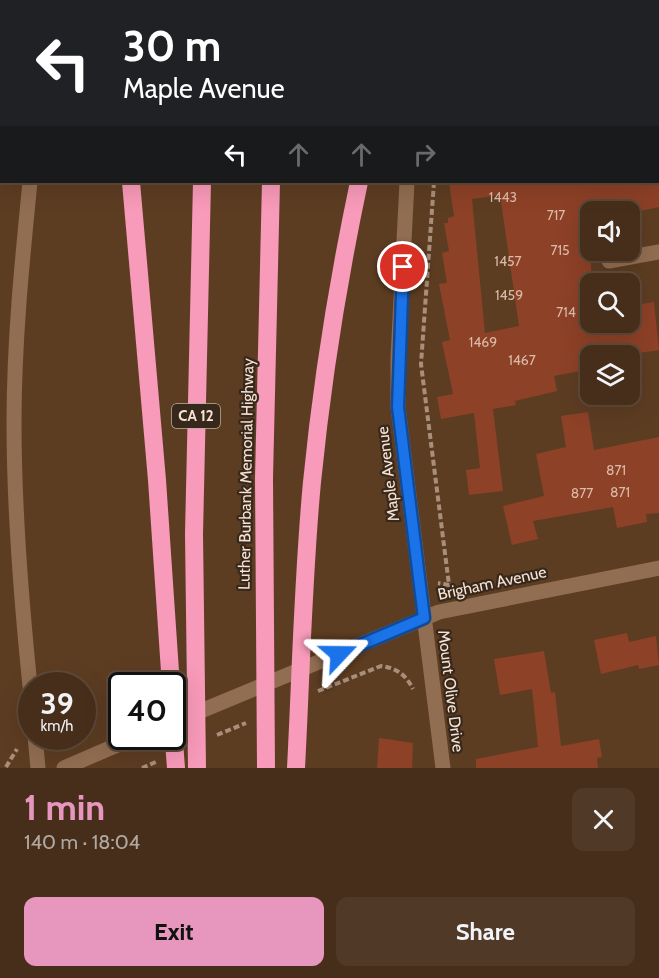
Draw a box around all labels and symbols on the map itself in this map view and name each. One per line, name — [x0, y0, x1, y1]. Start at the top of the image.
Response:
house number: 1443 — [489, 188, 517, 206]
house number: 717 — [547, 206, 565, 224]
pin — [377, 241, 428, 292]
house number: 715 — [550, 241, 570, 259]
house number: 1457 — [494, 252, 522, 270]
house number: 1459 — [495, 286, 523, 304]
house number: 714 — [556, 303, 576, 321]
house number: 1469 — [469, 333, 497, 351]
house number: 1467 — [508, 351, 536, 369]
street label: Luther Burbank Memorial Highway — [234, 358, 258, 590]
road number: CA 12 — [172, 404, 220, 428]
street label: Maple Avenue — [373, 425, 403, 523]
house number: 871 — [606, 461, 626, 479]
house number: 871 — [610, 483, 630, 501]
house number: 877 — [571, 484, 593, 502]
street label: Brigham Avenue — [436, 562, 548, 604]
position arrow — [307, 622, 371, 686]
street label: Mount Olive Drive — [434, 629, 468, 753]
speed limit sign: 40 — [108, 672, 186, 750]

